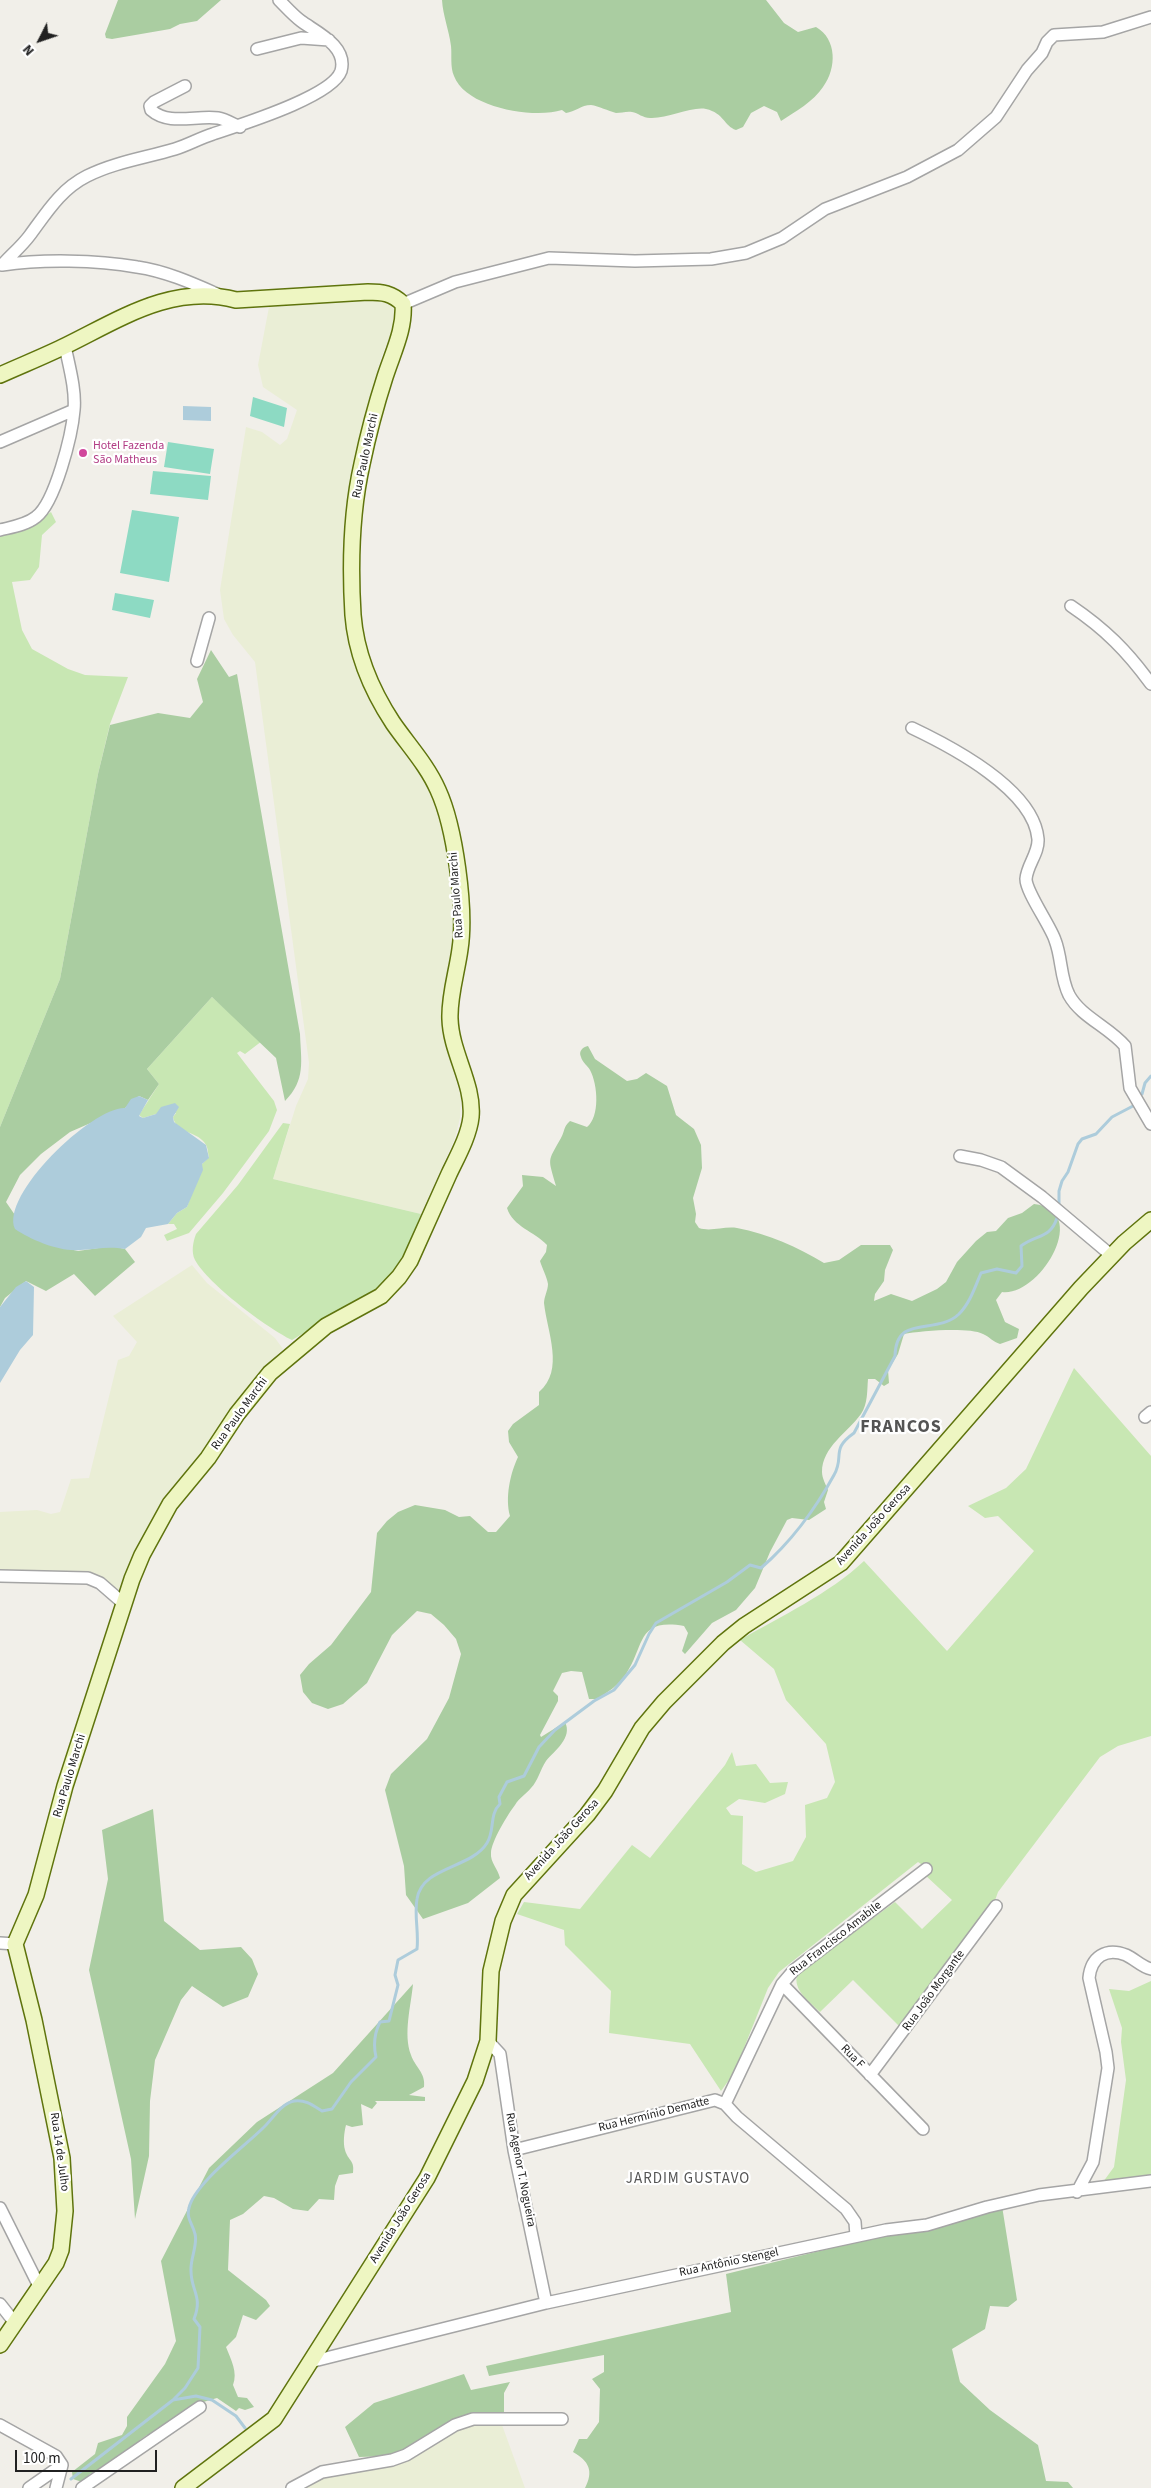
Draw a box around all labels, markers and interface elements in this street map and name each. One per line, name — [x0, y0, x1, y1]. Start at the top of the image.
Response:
north arrow — [15, 15, 65, 65]
text: N — [18, 40, 39, 60]
street label: Rua Paulo Marchi — [350, 412, 382, 500]
place label: Hotel Fazenda São Matheus — [93, 439, 164, 467]
marker: Hotel Fazenda São Matheus — [77, 447, 89, 459]
street label: Rua Paulo Marchi — [447, 851, 467, 939]
street label: Rua Paulo Marchi — [209, 1375, 271, 1453]
district label: FRANCOS — [859, 1417, 943, 1439]
street label: Avenida João Gerosa — [834, 1481, 914, 1569]
street label: Rua Paulo Marchi — [50, 1733, 90, 1819]
street label: Avenida João Gerosa — [522, 1796, 602, 1884]
street label: Rua Francisco Amabile — [787, 1899, 885, 1979]
street label: Rua João Morgante — [900, 1948, 968, 2034]
street label: Rua F — [837, 2042, 867, 2072]
street label: Rua Hermínio Dematte — [597, 2094, 711, 2136]
street label: Rua 14 de Julho — [46, 2112, 72, 2192]
street label: Rua Agenor T. Nogueira — [502, 2112, 538, 2228]
street label: Avenida João Gerosa — [367, 2170, 435, 2266]
district label: JARDIM GUSTAVO — [624, 2171, 752, 2189]
street label: Rua Antônio Stengel — [678, 2245, 780, 2281]
scale bar — [18, 2440, 160, 2472]
text: 100 m — [23, 2448, 61, 2469]

